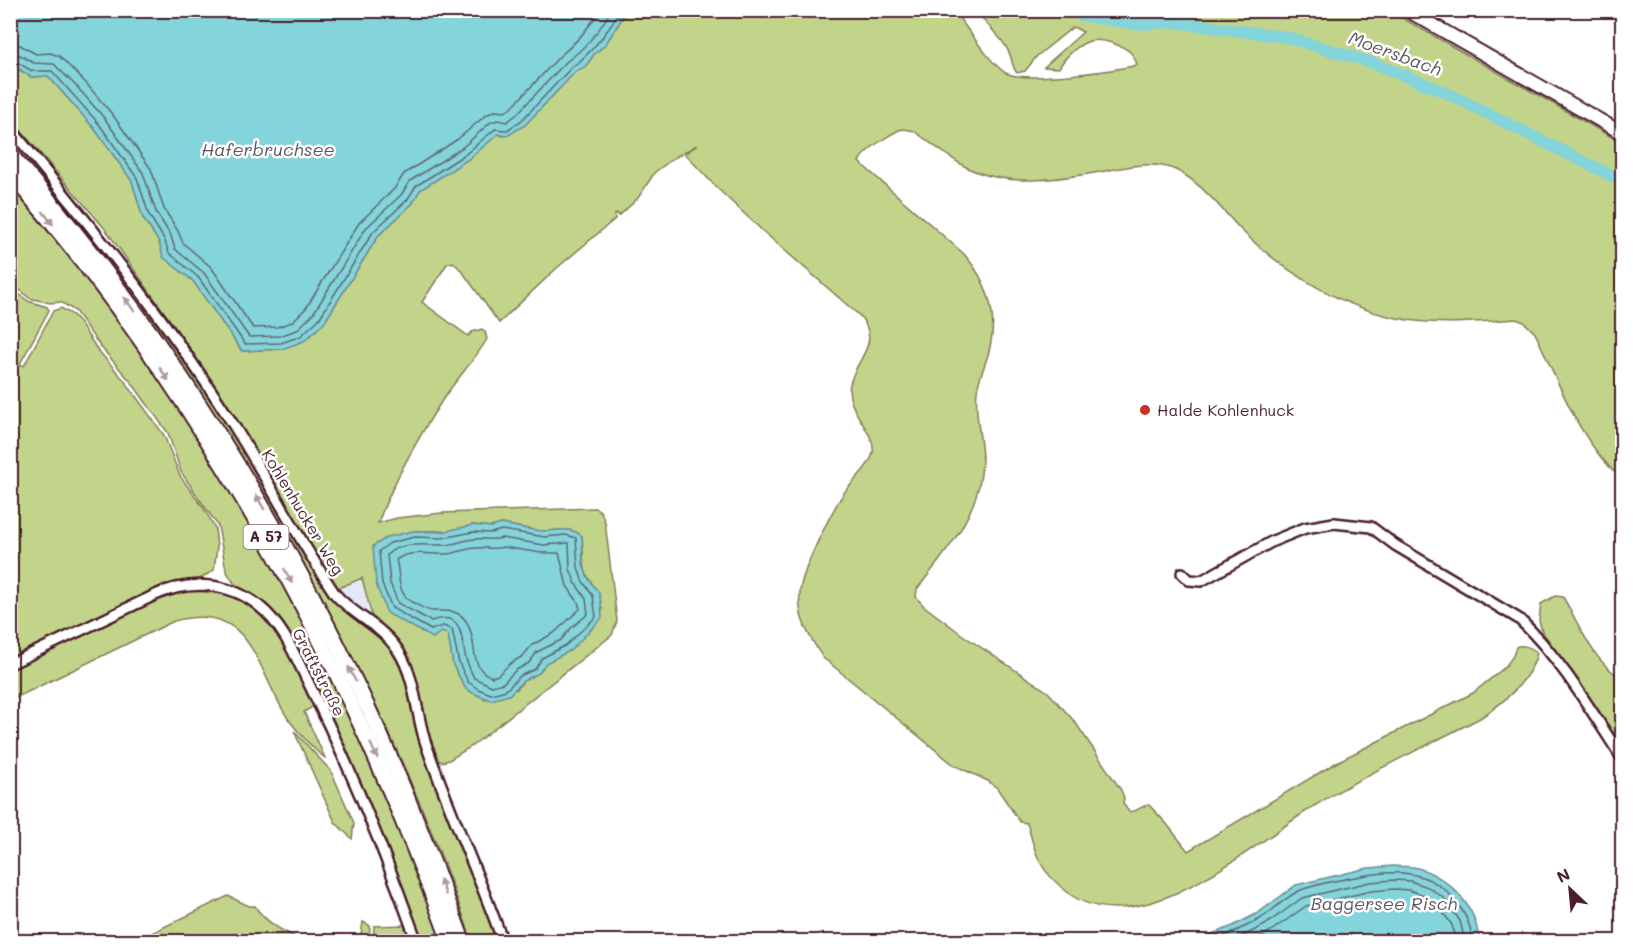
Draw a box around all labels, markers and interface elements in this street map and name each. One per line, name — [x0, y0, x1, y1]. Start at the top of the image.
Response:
water label: Moersbach — [1345, 25, 1445, 81]
water label: Haferbruchsee — [201, 137, 335, 161]
one-way arrow — [42, 210, 54, 225]
one-way arrow — [124, 297, 136, 312]
one-way arrow — [158, 366, 170, 382]
place label: Halde Kohlenhuck — [1157, 399, 1294, 420]
marker: Halde Kohlenhuck — [1138, 403, 1152, 417]
street label: Kohlenhucker Weg — [258, 445, 349, 578]
one-way arrow — [254, 494, 265, 510]
road number: A 57 — [244, 525, 288, 549]
one-way arrow — [283, 568, 293, 585]
street label: Graftstraße — [288, 624, 351, 719]
one-way arrow — [347, 665, 356, 682]
one-way arrow — [370, 743, 379, 760]
north arrow — [1540, 859, 1600, 919]
text: N — [1553, 863, 1573, 887]
one-way arrow — [437, 877, 447, 895]
water label: Baggersee Risch — [1311, 891, 1457, 915]

